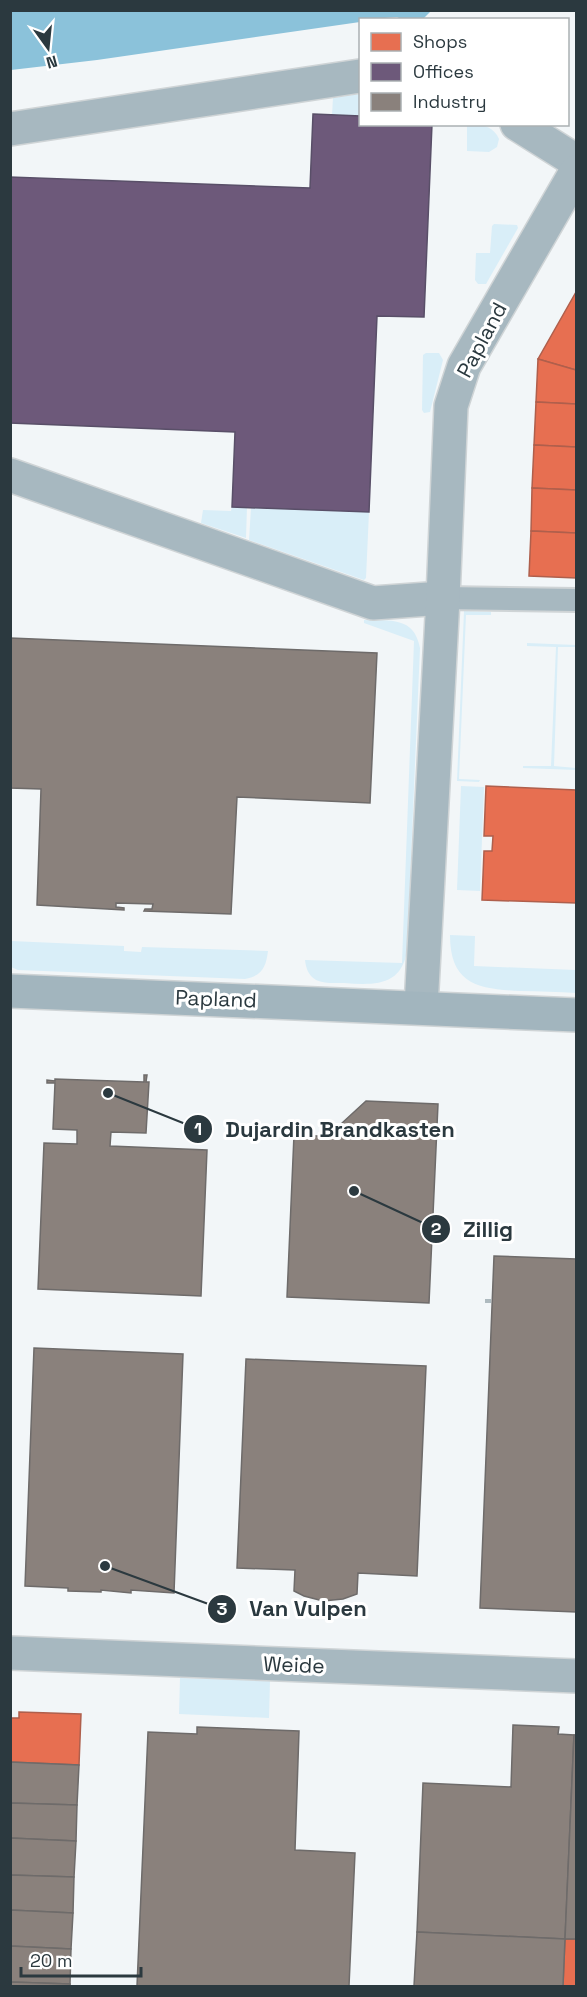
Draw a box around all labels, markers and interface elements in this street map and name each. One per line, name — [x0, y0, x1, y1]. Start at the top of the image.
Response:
north arrow — [18, 18, 78, 78]
legend — [359, 18, 569, 126]
text: Shops — [413, 30, 467, 53]
text: N — [44, 50, 60, 74]
text: Offices — [413, 60, 474, 83]
text: Industry — [413, 90, 486, 113]
street label: Papland — [450, 297, 513, 382]
street label: Papland — [175, 984, 257, 1013]
callout: Dujardin Brandkasten — [183, 1109, 467, 1149]
text: Dujardin Brandkasten — [225, 1115, 455, 1143]
text: 1 — [194, 1117, 202, 1140]
callout: Zillig — [421, 1209, 525, 1249]
text: Zillig — [463, 1215, 513, 1243]
text: 2 — [431, 1217, 442, 1240]
callout: Van Vulpen — [207, 1589, 379, 1629]
text: Van Vulpen — [249, 1594, 367, 1622]
text: 3 — [217, 1597, 228, 1620]
street label: Weide — [263, 1650, 325, 1679]
scale bar — [21, 1940, 141, 1978]
text: 20 m — [30, 1949, 73, 1972]

